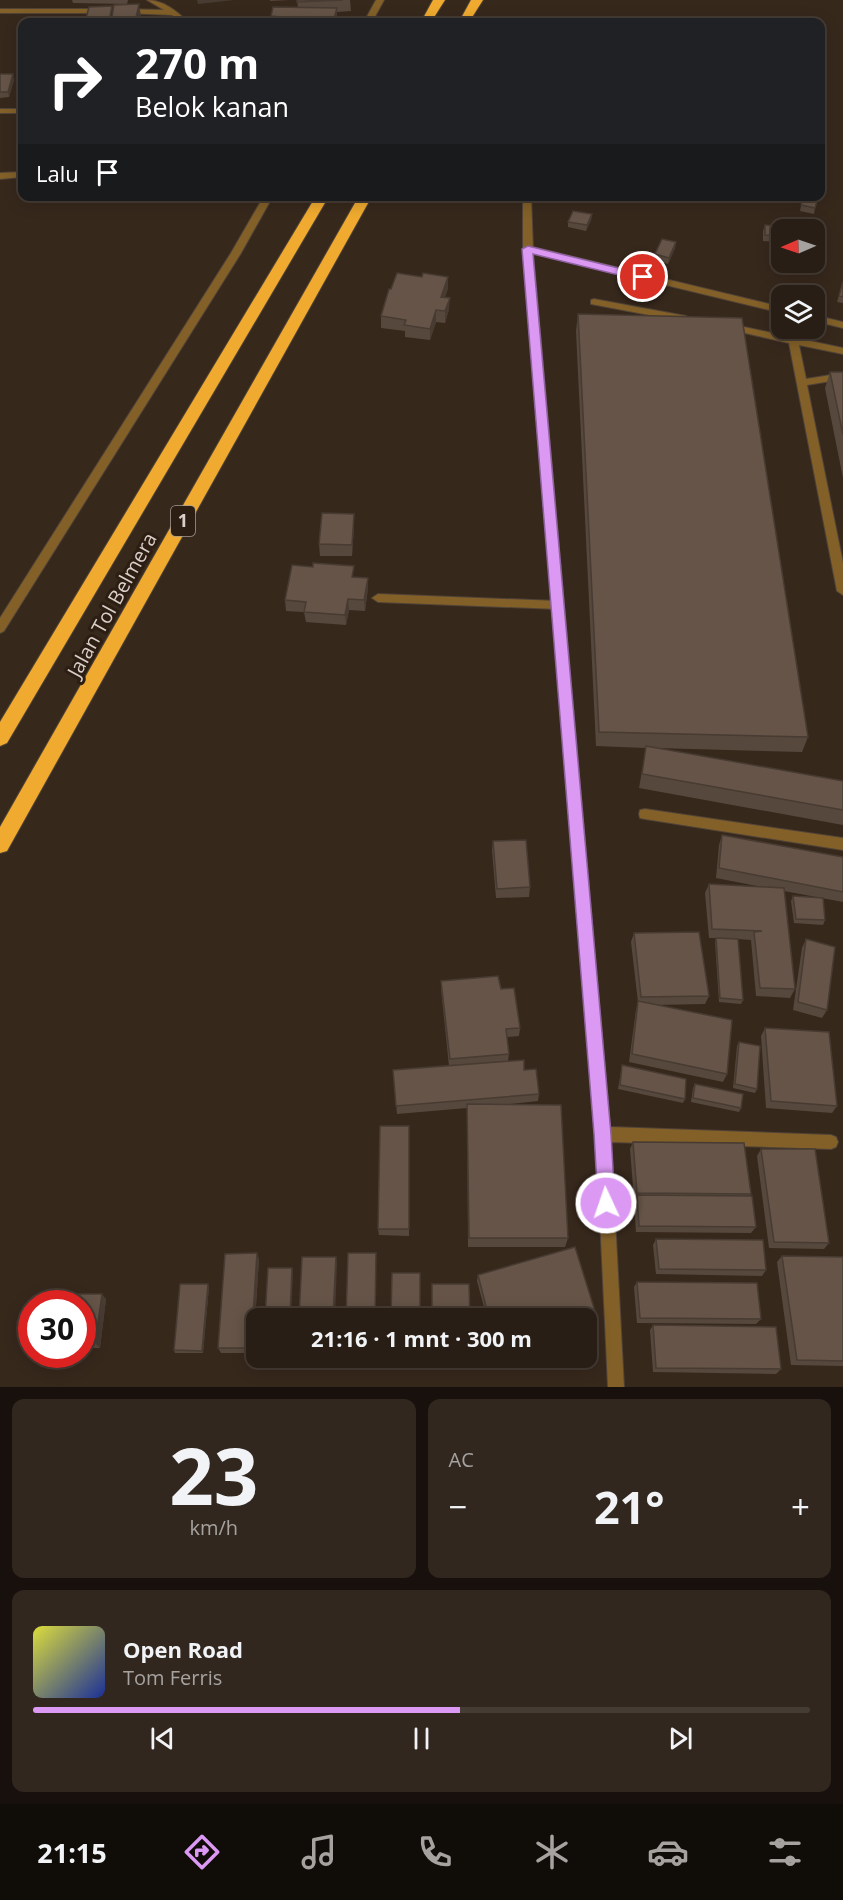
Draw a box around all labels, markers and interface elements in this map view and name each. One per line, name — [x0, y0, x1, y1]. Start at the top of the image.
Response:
text: 270 m — [135, 34, 259, 91]
icon: right — [36, 42, 114, 120]
text: Belok kanan — [135, 88, 289, 125]
icon: arrive — [91, 156, 124, 189]
text: Lalu — [36, 158, 79, 188]
north arrow — [771, 219, 825, 273]
map controls — [771, 219, 825, 339]
pin — [617, 251, 668, 302]
icon: arrive — [626, 260, 659, 293]
button: layers — [771, 285, 825, 339]
road number: 1 — [171, 506, 195, 536]
street label: Jalan Tol Belmera — [60, 528, 163, 684]
position arrow — [574, 1171, 638, 1235]
speed limit sign: 30 — [18, 1290, 96, 1368]
text: 21:16 · 1 mnt · 300 m — [311, 1323, 532, 1353]
text: 23 — [169, 1422, 258, 1528]
text: AC — [449, 1446, 474, 1473]
text: 21° — [594, 1476, 665, 1537]
text: − — [449, 1484, 467, 1529]
text: + — [791, 1484, 810, 1529]
text: km/h — [189, 1514, 238, 1541]
text: Open Road — [123, 1634, 243, 1664]
text: Tom Ferris — [123, 1664, 222, 1691]
icon: previous — [146, 1722, 179, 1755]
icon: pause — [405, 1722, 438, 1755]
icon: next — [664, 1722, 697, 1755]
icon: directions — [181, 1831, 223, 1873]
icon: music — [298, 1831, 340, 1873]
icon: phone — [414, 1831, 456, 1873]
icon: climate — [531, 1831, 573, 1873]
icon: car — [647, 1831, 689, 1873]
icon: filters — [764, 1831, 806, 1873]
text: 21:15 — [37, 1834, 107, 1871]

